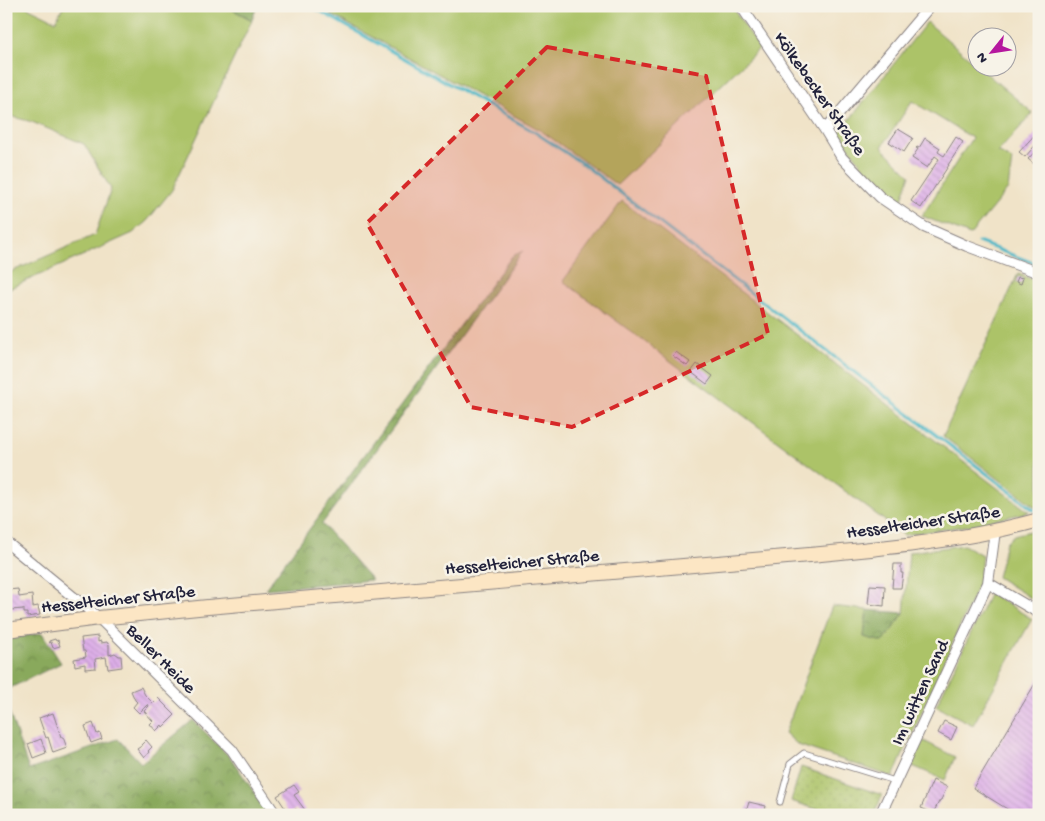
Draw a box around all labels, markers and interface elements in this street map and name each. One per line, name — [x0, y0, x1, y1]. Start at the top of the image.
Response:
north arrow — [968, 28, 1018, 78]
street label: Kölkebecker Straße — [769, 29, 870, 161]
text: N — [973, 49, 993, 65]
street label: Hesselteicher Straße — [845, 502, 1002, 545]
street label: Hesselteicher Straße — [444, 546, 601, 581]
street label: Hesselteicher Straße — [40, 582, 197, 619]
street label: Beller Heide — [120, 620, 200, 699]
street label: Im witten Sand — [888, 636, 955, 749]

